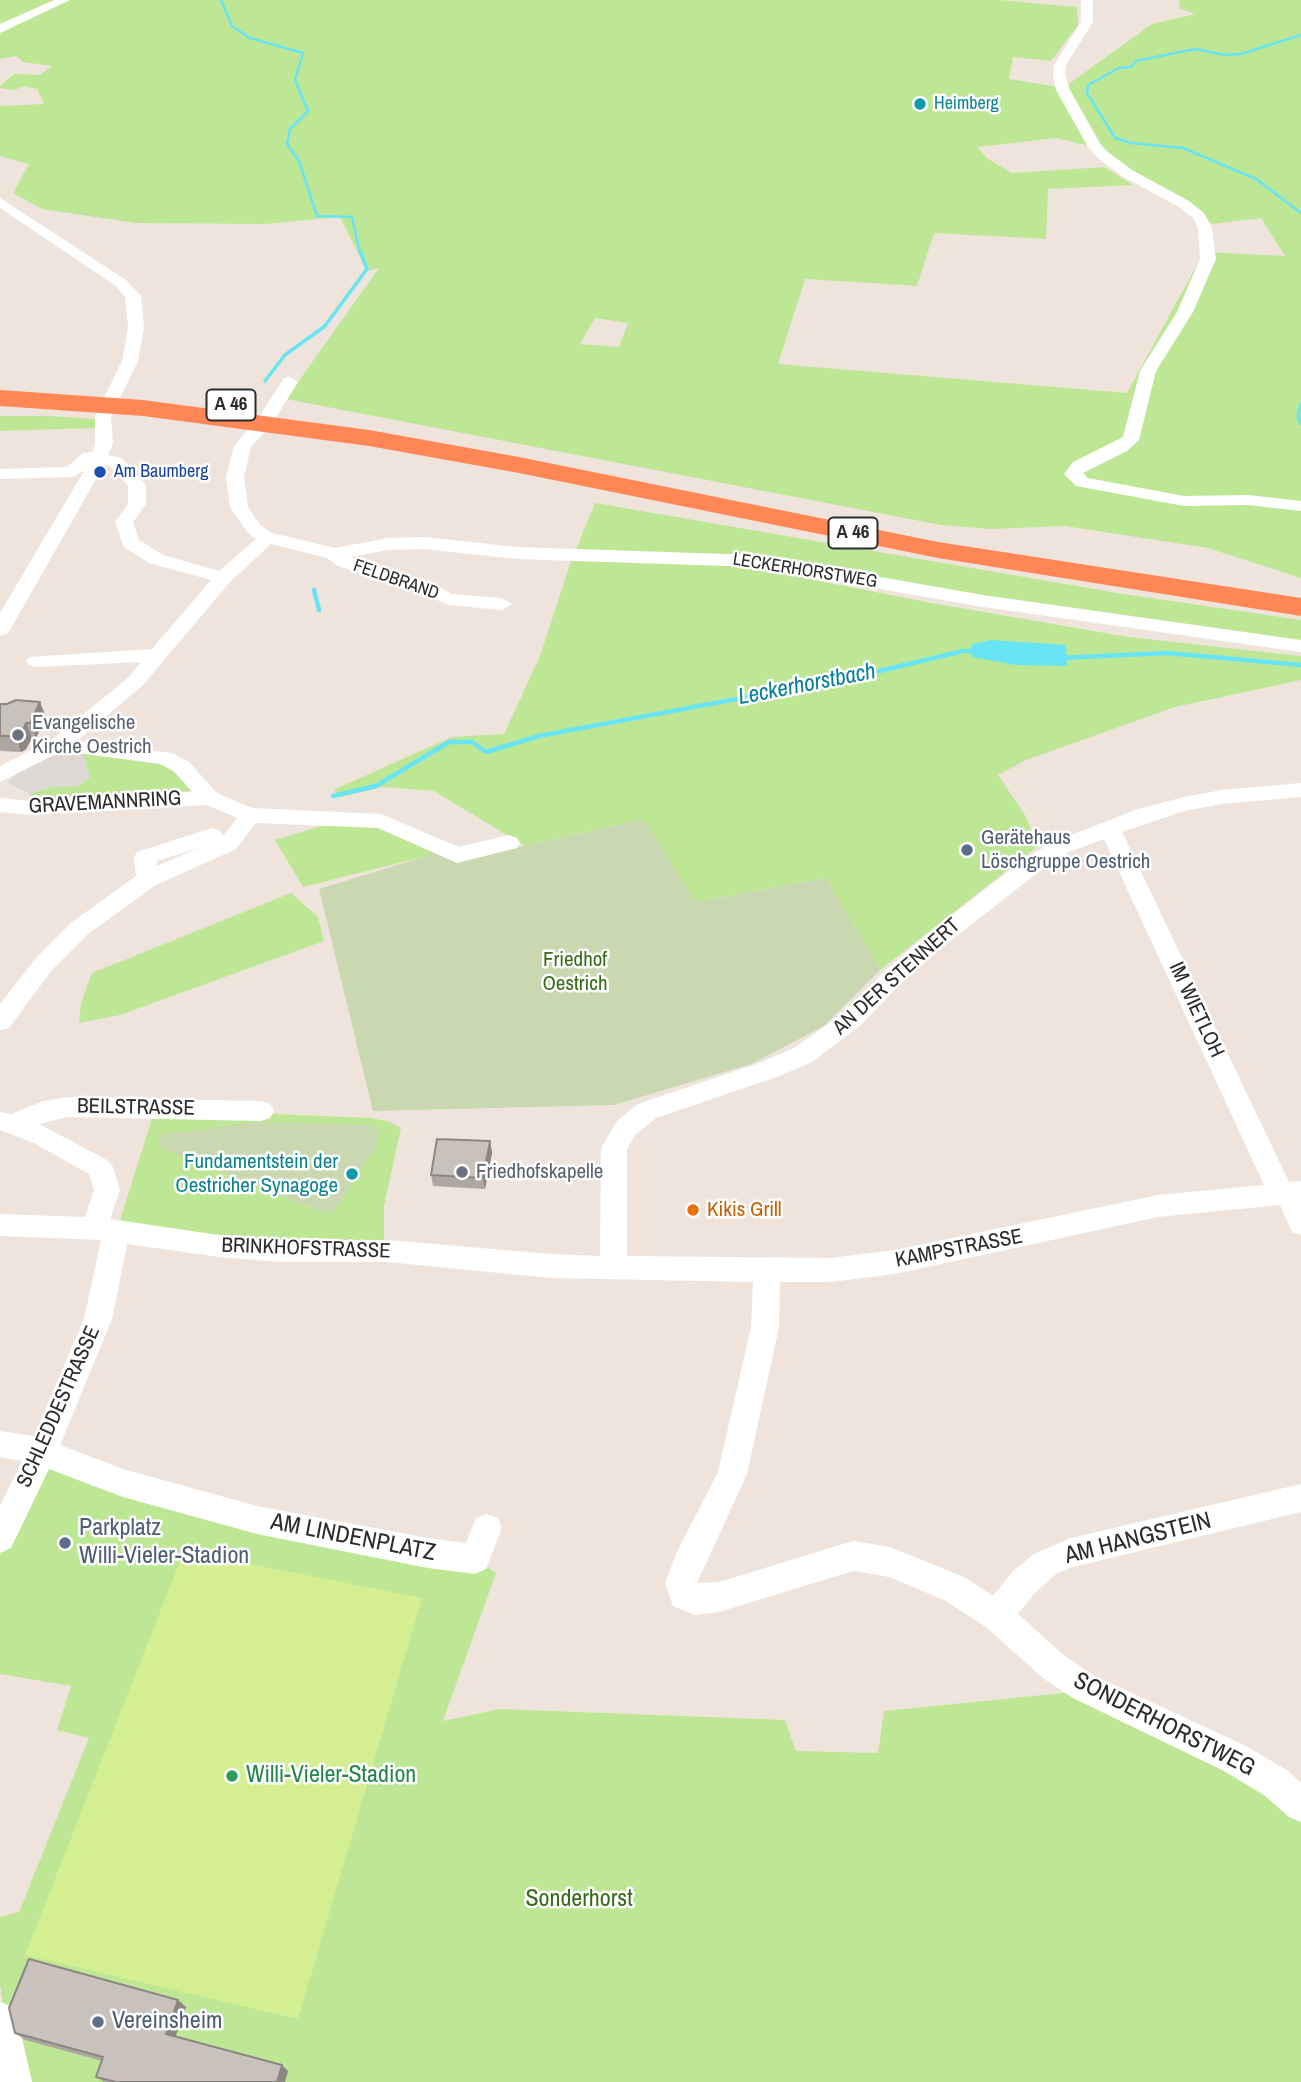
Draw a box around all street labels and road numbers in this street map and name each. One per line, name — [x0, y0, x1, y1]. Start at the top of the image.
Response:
road number: A 46 — [206, 390, 256, 420]
road number: A 46 — [828, 518, 878, 548]
street label: LECKERHORSTWEG — [731, 549, 879, 593]
street label: FELDBRAND — [350, 555, 442, 605]
street label: GRAVEMANNRING — [28, 786, 182, 820]
street label: AN DER STENNERT — [828, 913, 966, 1041]
street label: IM WIETLOH — [1163, 958, 1229, 1062]
street label: BEILSTRASSE — [77, 1094, 195, 1122]
street label: KAMPSTRASSE — [893, 1224, 1025, 1274]
street label: BRINKHOFSTRASSE — [221, 1233, 391, 1265]
street label: SCHLEDDESTRASSE — [12, 1322, 106, 1492]
street label: AM HANGSTEIN — [1062, 1507, 1214, 1571]
street label: AM LINDENPLATZ — [268, 1508, 438, 1568]
street label: SONDERHORSTWEG — [1068, 1667, 1260, 1783]

